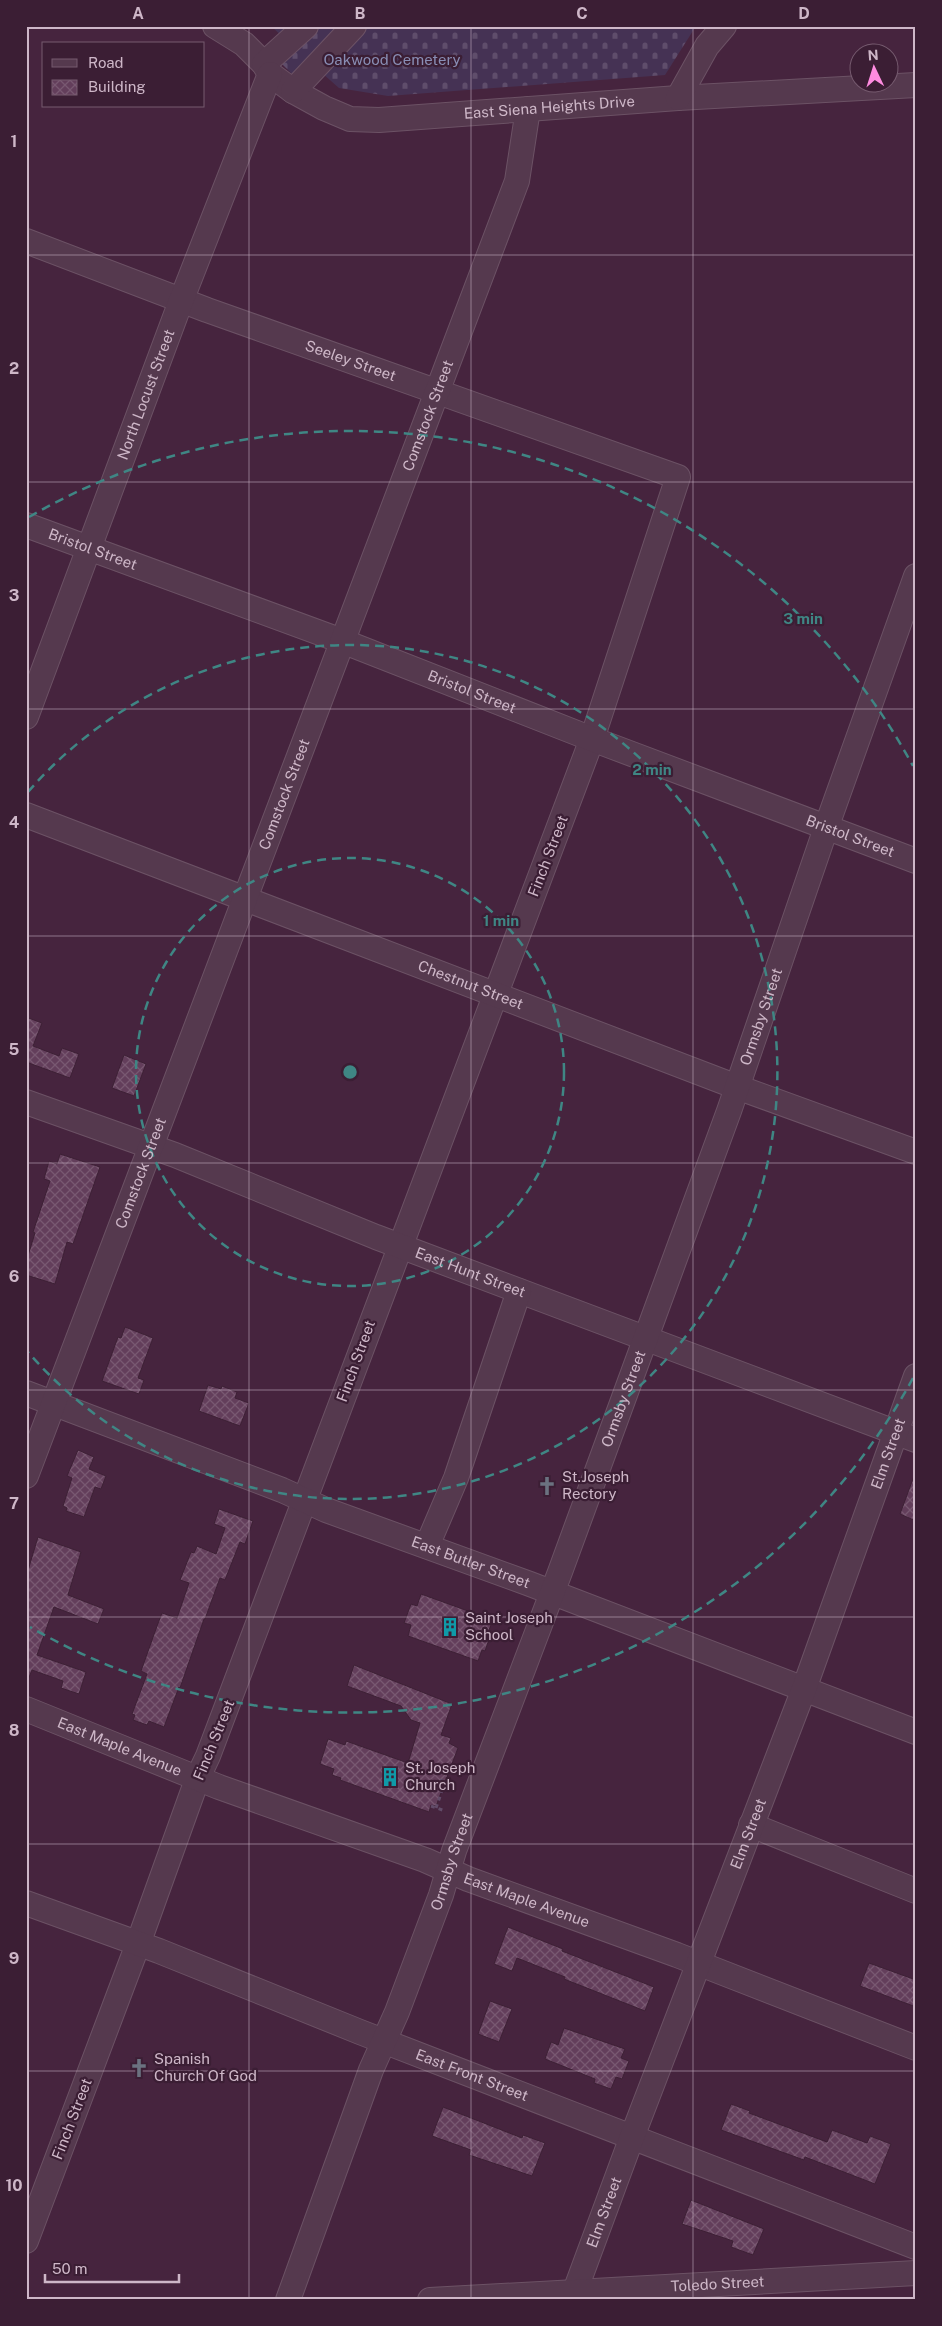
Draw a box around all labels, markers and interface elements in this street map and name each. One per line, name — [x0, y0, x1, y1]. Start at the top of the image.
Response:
text: A — [132, 4, 144, 23]
text: B — [355, 4, 366, 23]
text: C — [576, 4, 588, 23]
text: D — [798, 4, 810, 23]
legend — [42, 42, 205, 108]
north arrow — [850, 42, 900, 92]
text: N — [867, 47, 879, 63]
park label: Oakwood Cemetery — [323, 51, 461, 68]
text: Road — [88, 54, 124, 71]
text: Building — [88, 78, 146, 95]
street label: East Siena Heights Drive — [463, 92, 635, 122]
text: 1 — [11, 132, 17, 151]
street label: North Locust Street — [114, 327, 178, 462]
street label: Seeley Street — [303, 337, 399, 384]
street label: Comstock Street — [399, 357, 456, 473]
text: 2 — [9, 359, 19, 378]
street label: Bristol Street — [46, 525, 140, 573]
text: 3 — [9, 586, 19, 605]
text: 3 min — [783, 610, 823, 627]
street label: Bristol Street — [425, 666, 519, 716]
street label: Comstock Street — [255, 736, 313, 852]
text: 2 min — [632, 761, 672, 778]
street label: Bristol Street — [804, 811, 897, 860]
text: 4 — [9, 813, 20, 832]
street label: Finch Street — [524, 813, 571, 899]
text: 1 min — [483, 912, 519, 929]
street label: Chestnut Street — [416, 957, 526, 1013]
street label: Ormsby Street — [736, 966, 785, 1067]
text: 5 — [9, 1040, 20, 1059]
centre of rings — [341, 1063, 359, 1081]
street label: Comstock Street — [112, 1115, 169, 1231]
street label: East Hunt Street — [413, 1244, 528, 1300]
text: 6 — [9, 1267, 19, 1286]
street label: Finch Street — [333, 1318, 378, 1404]
street label: Ormsby Street — [598, 1348, 649, 1449]
street label: Elm Street — [867, 1416, 908, 1491]
place label: St.Joseph Rectory — [562, 1468, 629, 1502]
church icon: St.Joseph Rectory — [536, 1475, 558, 1497]
text: 7 — [9, 1494, 19, 1513]
street label: East Butler Street — [409, 1533, 533, 1591]
place label: Saint Joseph School — [465, 1609, 553, 1643]
building icon: Saint Joseph School — [439, 1616, 461, 1638]
street label: Finch Street — [190, 1697, 237, 1783]
street label: East Maple Avenue — [55, 1714, 184, 1779]
text: 8 — [9, 1721, 20, 1740]
place label: St. Joseph Church — [405, 1759, 475, 1793]
building icon: St. Joseph Church — [379, 1766, 401, 1788]
street label: Elm Street — [727, 1796, 769, 1871]
street label: Ormsby Street — [427, 1810, 476, 1913]
street label: East Maple Avenue — [461, 1869, 592, 1930]
text: 9 — [9, 1949, 19, 1968]
street label: East Front Street — [413, 2045, 531, 2104]
place label: Spanish Church Of God — [154, 2050, 257, 2084]
church icon: Spanish Church Of God — [128, 2057, 150, 2079]
street label: Finch Street — [48, 2076, 95, 2162]
street label: Elm Street — [583, 2174, 625, 2250]
text: 10 — [5, 2176, 23, 2195]
scale bar — [45, 2251, 179, 2283]
text: 50 m — [52, 2260, 87, 2277]
street label: Toledo Street — [670, 2272, 765, 2295]

